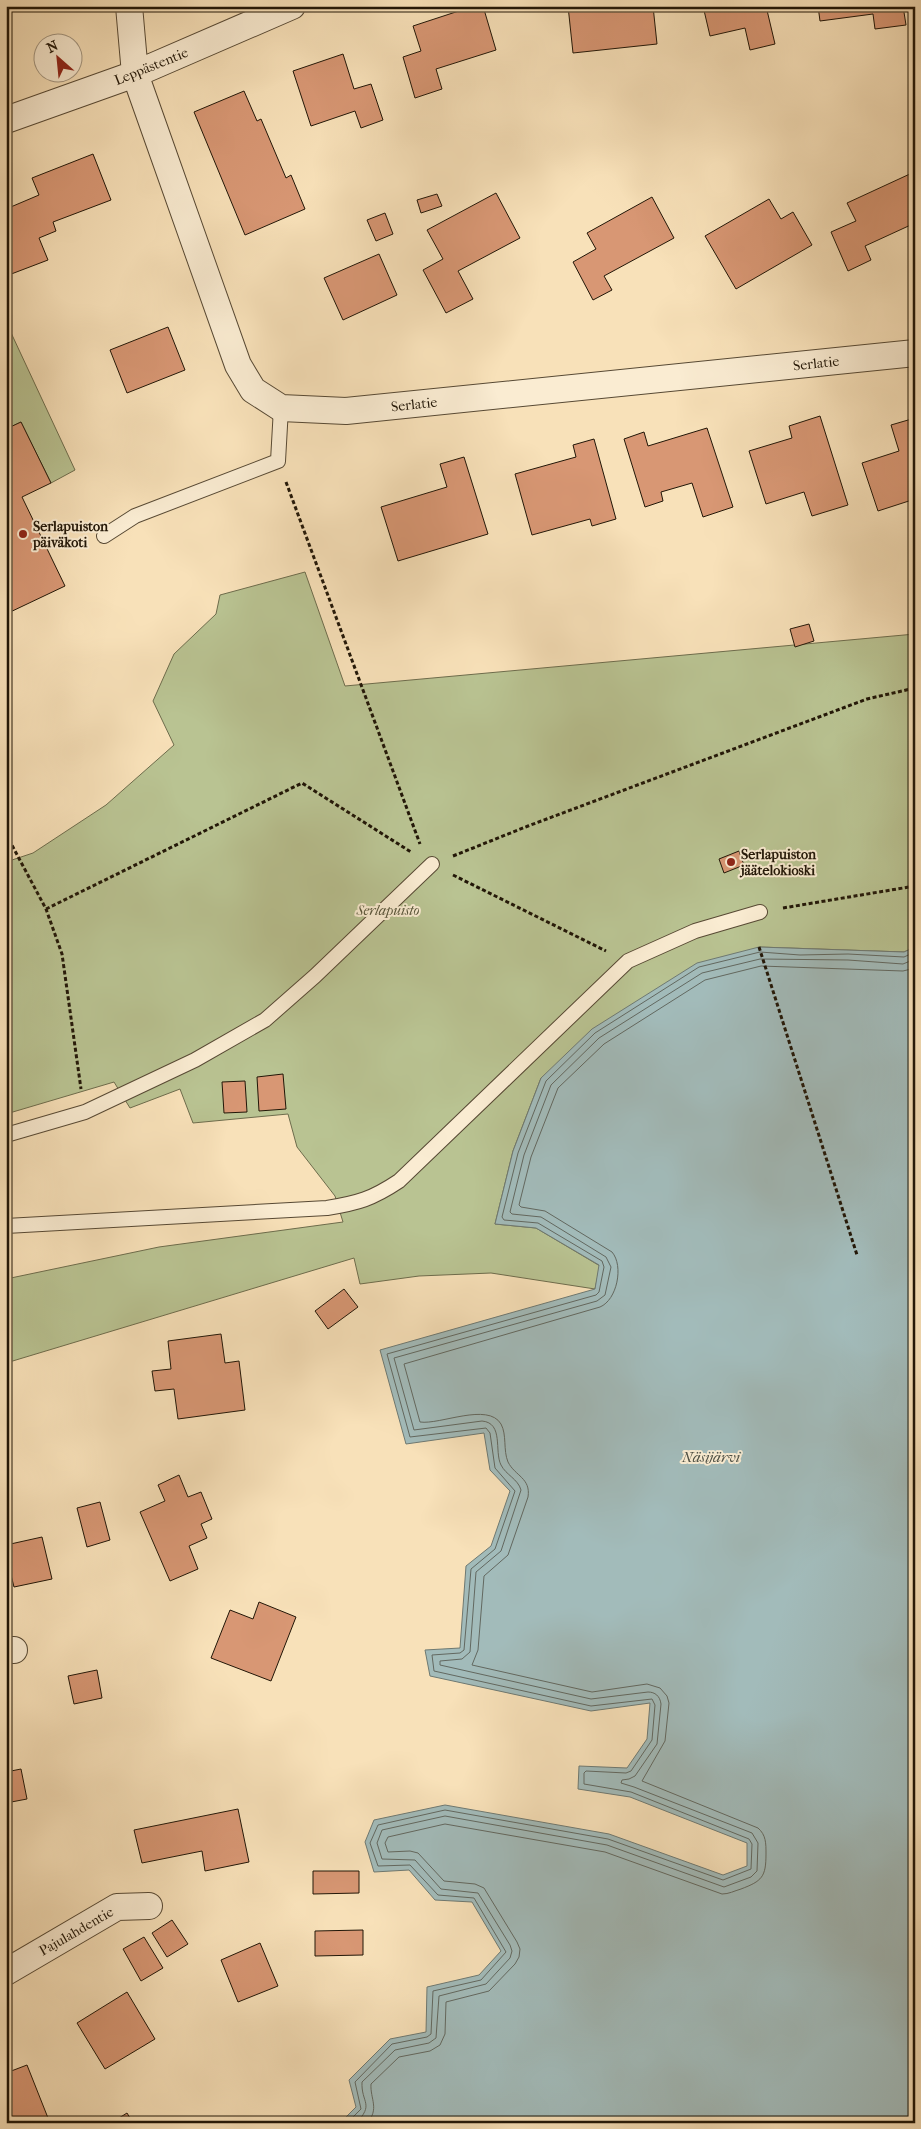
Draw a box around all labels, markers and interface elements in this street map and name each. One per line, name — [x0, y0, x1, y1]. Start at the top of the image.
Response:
north arrow — [32, 32, 82, 82]
text: N — [44, 37, 61, 57]
street label: Leppästentie — [112, 44, 191, 89]
street label: Serlatie — [792, 353, 840, 374]
street label: Serlatie — [390, 394, 438, 415]
place label: Serlapuiston päiväkoti — [32, 518, 109, 551]
marker: Serlapuiston päiväkoti — [17, 528, 29, 540]
place label: Serlapuiston jäätelokioski — [739, 846, 817, 879]
marker: Serlapuiston jäätelokioski — [725, 856, 737, 868]
park label: Serlapuisto — [355, 902, 420, 919]
water label: Näsijärvi — [681, 1448, 742, 1466]
street label: Pajulahdentie — [36, 1903, 116, 1960]

